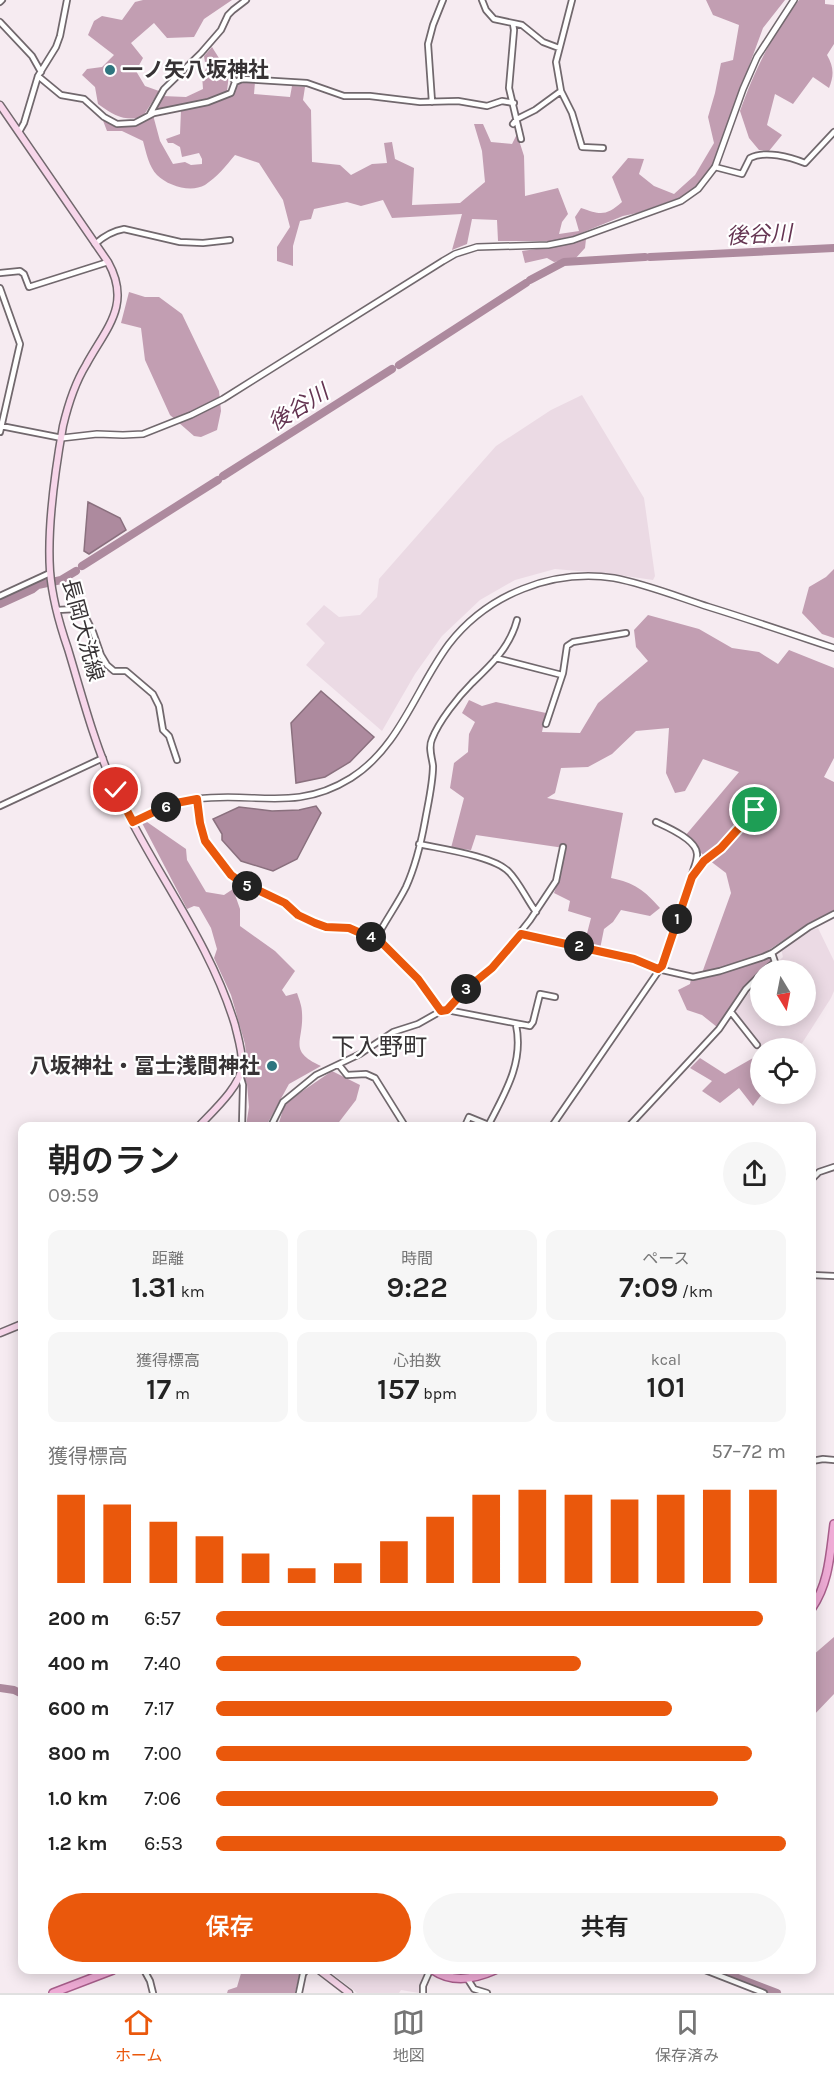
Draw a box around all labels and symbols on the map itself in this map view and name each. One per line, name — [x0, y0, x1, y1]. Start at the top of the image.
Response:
place label: 一ノ矢八坂神社 — [122, 58, 269, 82]
marker: 一ノ矢八坂神社 — [103, 63, 117, 77]
water label: 後谷川 — [725, 220, 795, 250]
water label: 後谷川 — [264, 378, 335, 436]
street label: 長岡大洗線 — [58, 576, 108, 684]
pin — [90, 764, 141, 815]
pin — [729, 784, 780, 835]
pin: 6 — [151, 792, 181, 822]
pin: 5 — [232, 871, 262, 901]
pin: 1 — [662, 904, 692, 934]
pin: 4 — [356, 922, 386, 952]
pin: 2 — [564, 931, 594, 961]
north arrow — [750, 960, 816, 1026]
pin: 3 — [451, 974, 481, 1004]
district label: 下入野町 — [331, 1033, 427, 1061]
place label: 八坂神社・冨士浅間神社 — [29, 1054, 260, 1078]
marker: 八坂神社・冨士浅間神社 — [265, 1059, 279, 1073]

